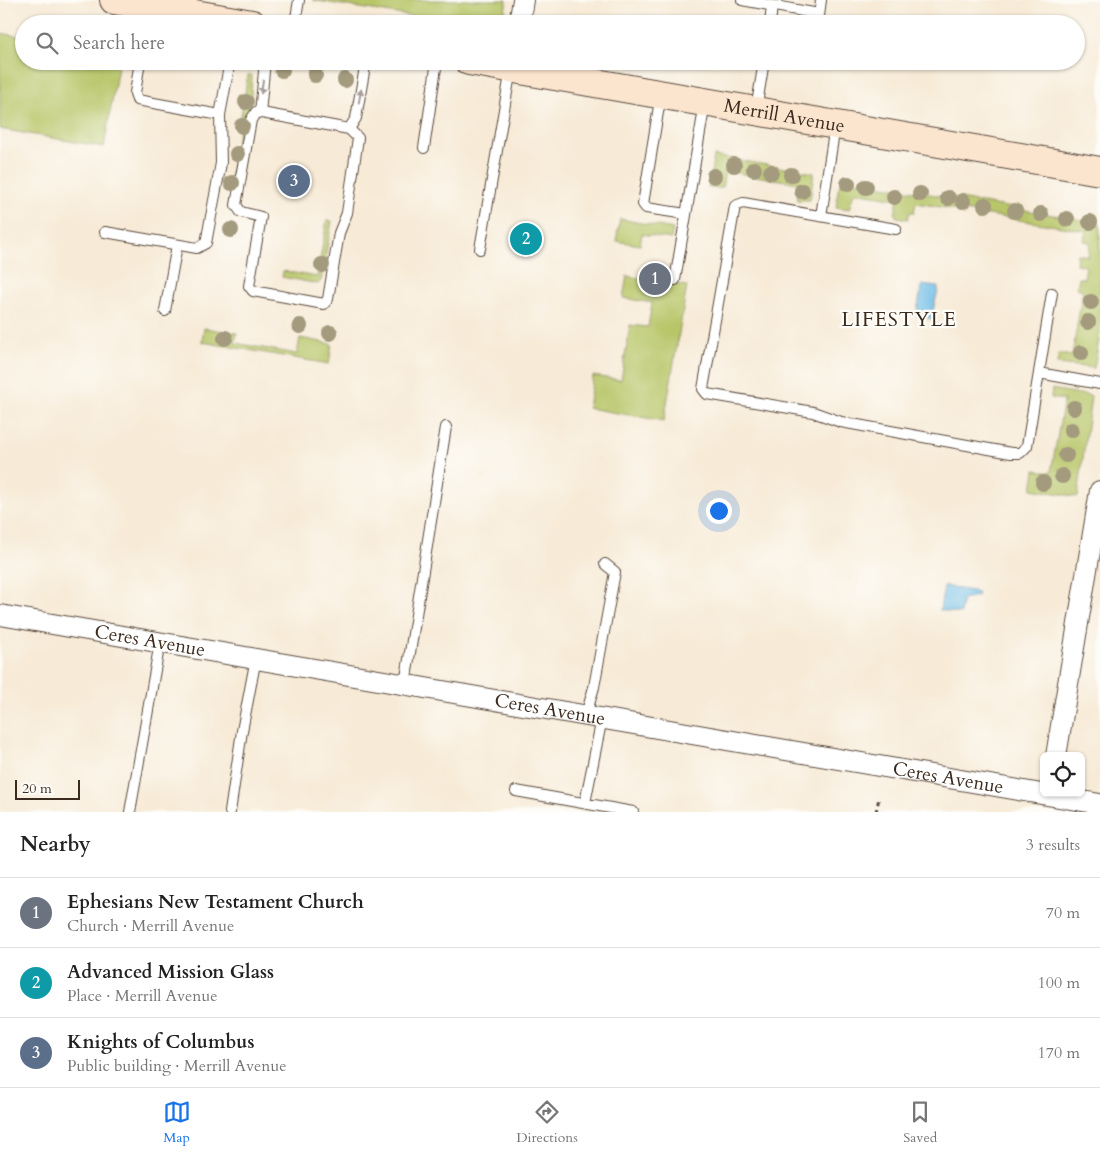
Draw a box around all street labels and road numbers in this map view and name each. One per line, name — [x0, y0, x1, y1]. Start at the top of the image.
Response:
street label: Merrill Avenue — [722, 93, 847, 139]
street label: Ceres Avenue — [92, 618, 207, 663]
street label: Ceres Avenue — [493, 687, 607, 732]
street label: Ceres Avenue — [891, 756, 1005, 800]

